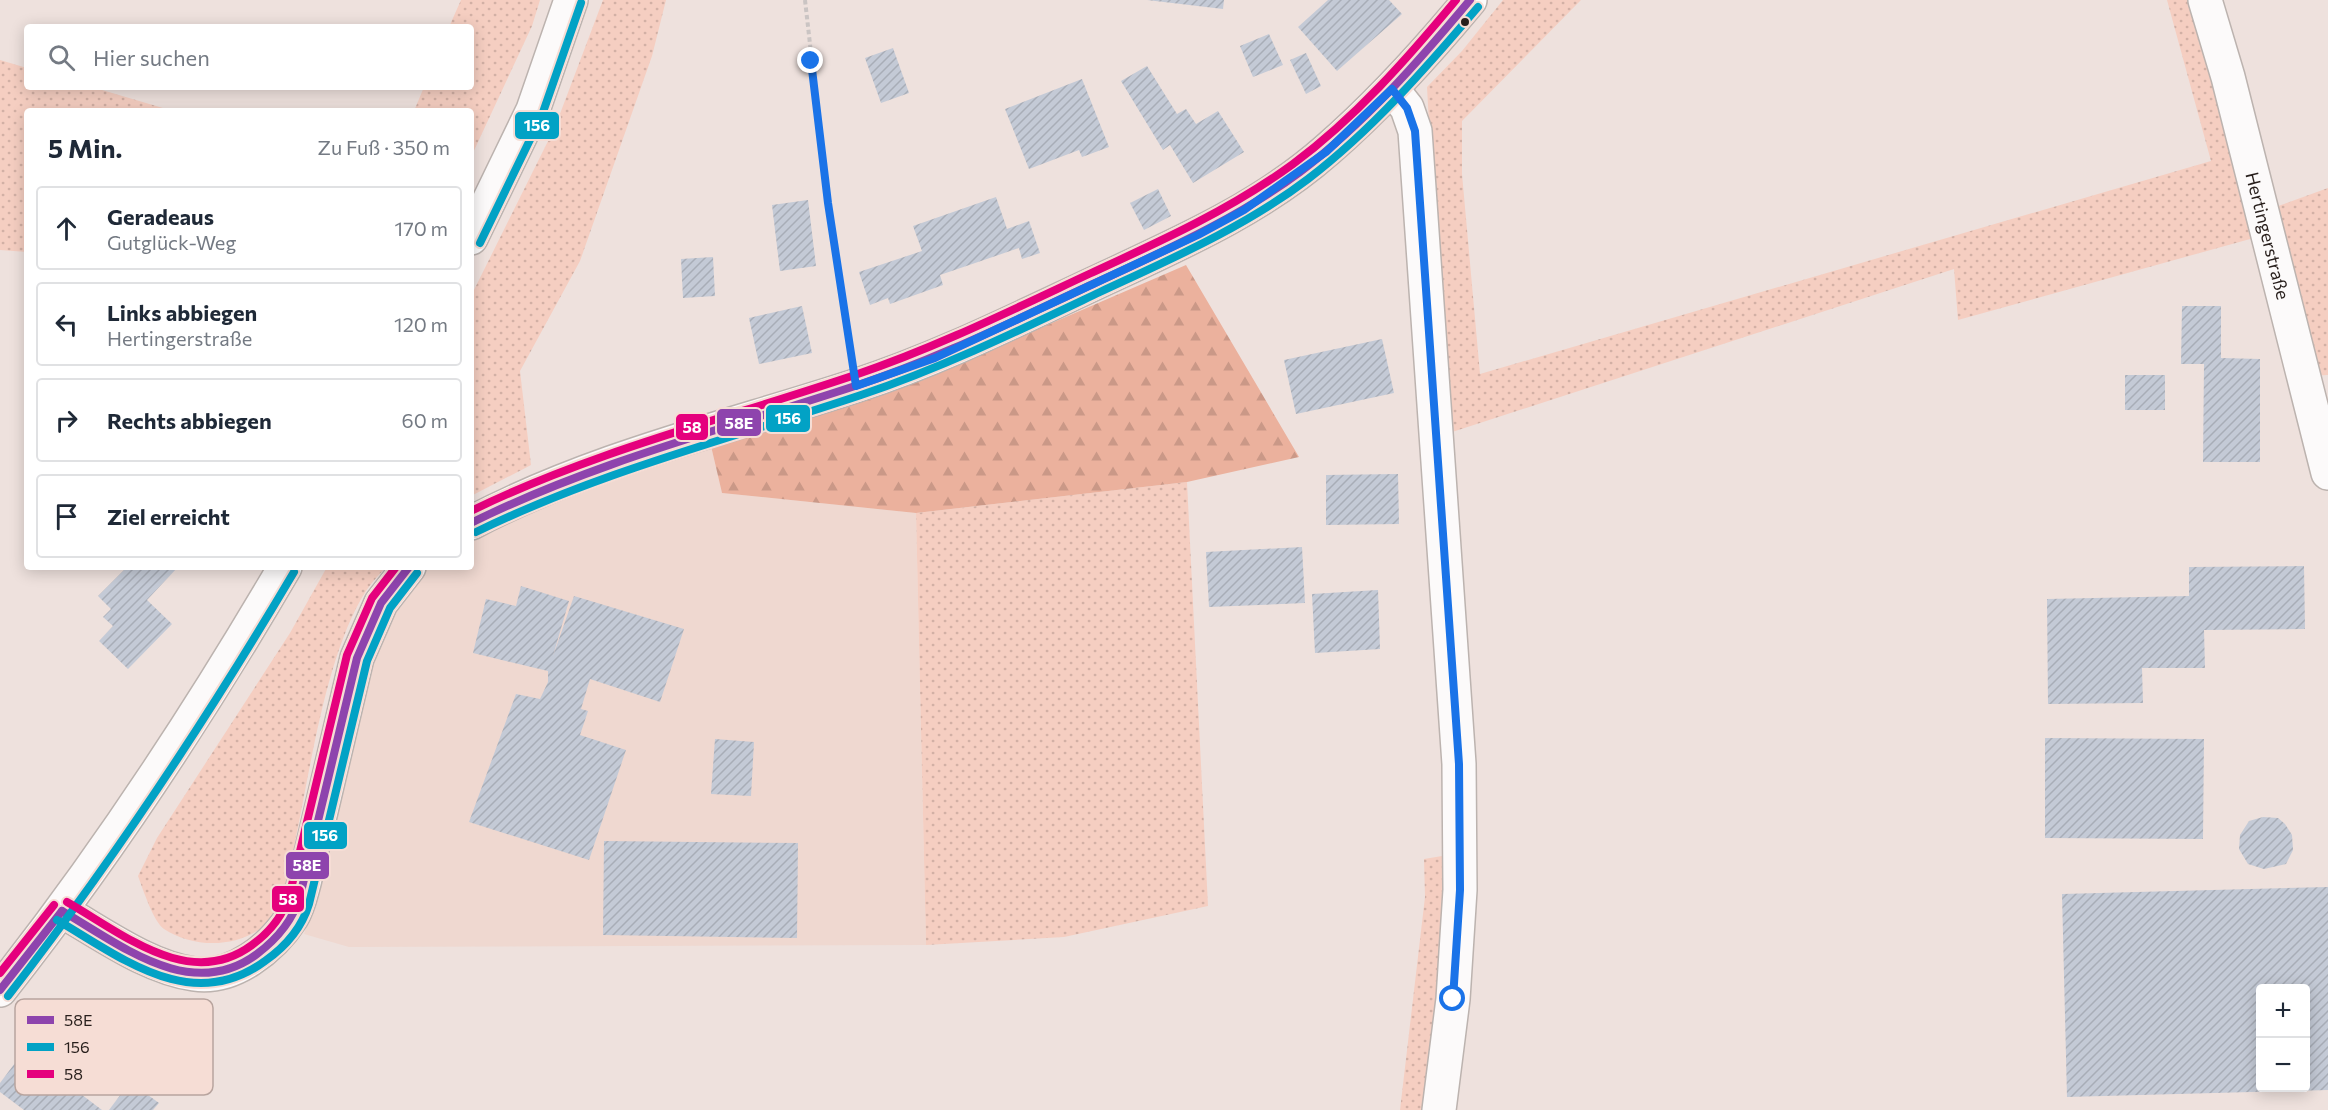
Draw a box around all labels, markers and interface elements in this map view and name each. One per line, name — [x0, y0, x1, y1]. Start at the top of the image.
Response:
unlabelled marker — [1459, 16, 1471, 28]
search box — [24, 24, 474, 90]
icon: search — [45, 41, 78, 74]
text: Hier suchen — [93, 44, 210, 71]
route end — [797, 47, 823, 73]
line badge: 156 — [514, 111, 560, 140]
text: 156 — [524, 115, 550, 134]
text: 5 Min. — [48, 132, 122, 163]
text: Zu Fuß · 350 m — [317, 135, 450, 159]
street label: Hertingerstraße — [2241, 169, 2295, 302]
text: Geradeaus — [107, 203, 214, 230]
icon: ahead — [50, 212, 83, 245]
text: 170 m — [395, 216, 448, 240]
text: Gutglück-Weg — [107, 230, 236, 254]
text: Links abbiegen — [107, 299, 257, 326]
icon: left — [50, 308, 83, 341]
text: 120 m — [394, 312, 448, 336]
text: Hertingerstraße — [107, 326, 252, 350]
icon: right — [50, 404, 83, 437]
line badge: 156 — [765, 404, 811, 433]
text: Rechts abbiegen — [107, 407, 272, 434]
text: 60 m — [402, 408, 448, 432]
line badge: 58E — [716, 408, 762, 437]
text: 156 — [775, 408, 801, 427]
line badge: 58 — [675, 413, 709, 441]
text: 58E — [725, 413, 753, 432]
text: 58 — [682, 417, 702, 436]
icon: arrive — [50, 500, 83, 533]
text: Ziel erreicht — [107, 503, 230, 530]
line badge: 156 — [303, 821, 348, 850]
text: 156 — [312, 825, 338, 844]
line badge: 58E — [285, 851, 330, 880]
text: 58E — [293, 855, 321, 874]
line badge: 58 — [271, 885, 305, 913]
text: 58 — [278, 889, 298, 908]
map controls — [2256, 984, 2310, 1092]
button: + — [2256, 984, 2310, 1038]
route start — [1439, 985, 1465, 1011]
legend — [15, 999, 213, 1095]
text: 58E — [64, 1010, 92, 1029]
text: 156 — [64, 1037, 90, 1056]
button: − — [2256, 1038, 2310, 1092]
text: 58 — [64, 1064, 83, 1083]

